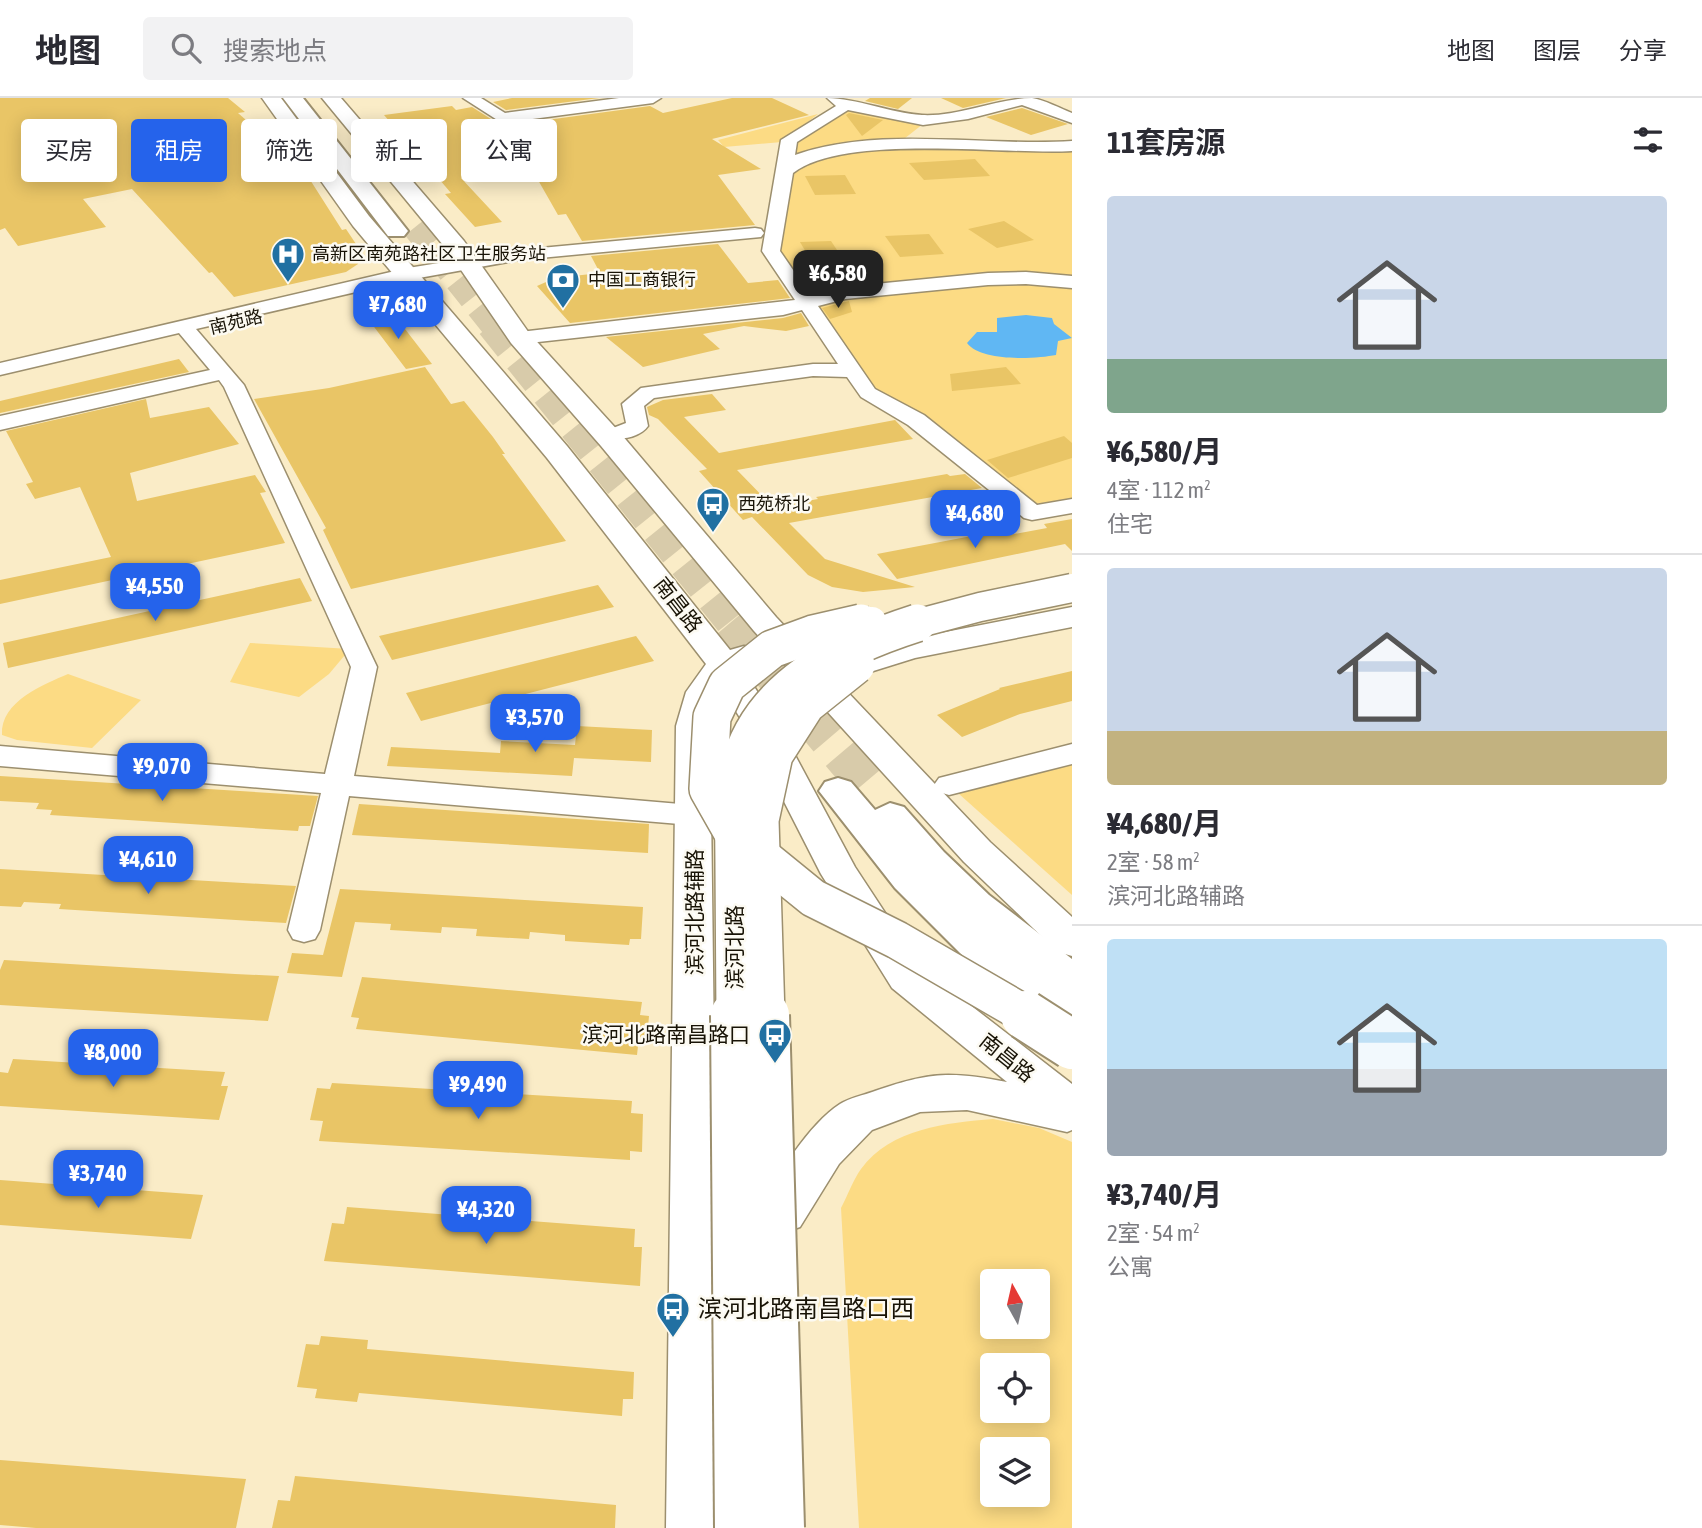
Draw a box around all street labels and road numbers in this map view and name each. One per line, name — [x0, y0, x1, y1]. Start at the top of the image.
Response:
street label: 南苑路 — [207, 305, 265, 338]
street label: 南昌路 — [650, 572, 708, 637]
street label: 滨河北路辅路 — [682, 849, 706, 975]
street label: 滨河北路 — [722, 905, 746, 989]
street label: 南昌路 — [976, 1028, 1040, 1086]

